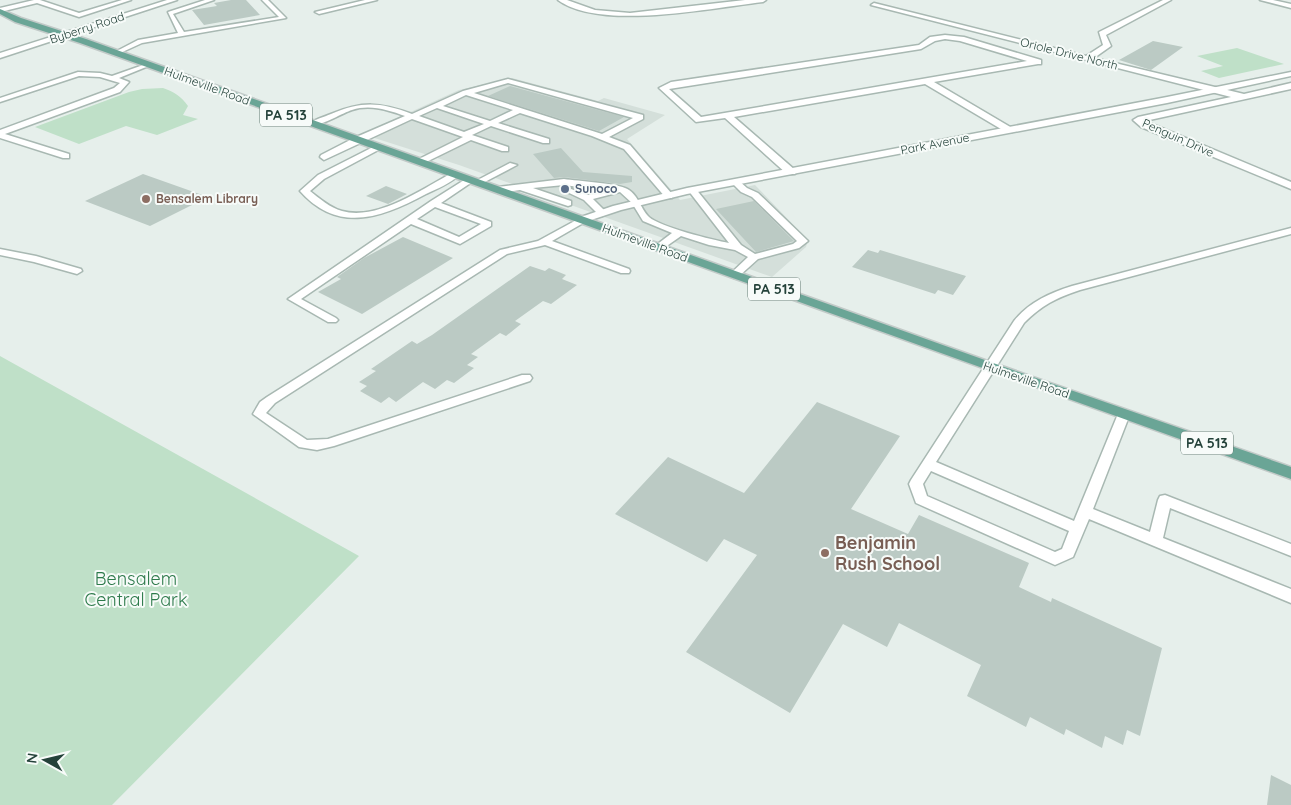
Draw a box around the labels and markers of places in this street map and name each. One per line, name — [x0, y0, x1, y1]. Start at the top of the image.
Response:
place label: Sunoco — [575, 181, 618, 196]
marker: Sunoco — [559, 183, 571, 195]
place label: Bensalem Library — [156, 191, 258, 206]
marker: Bensalem Library — [140, 193, 152, 205]
place label: Benjamin Rush School — [835, 531, 940, 575]
marker: Benjamin Rush School — [819, 547, 831, 559]

